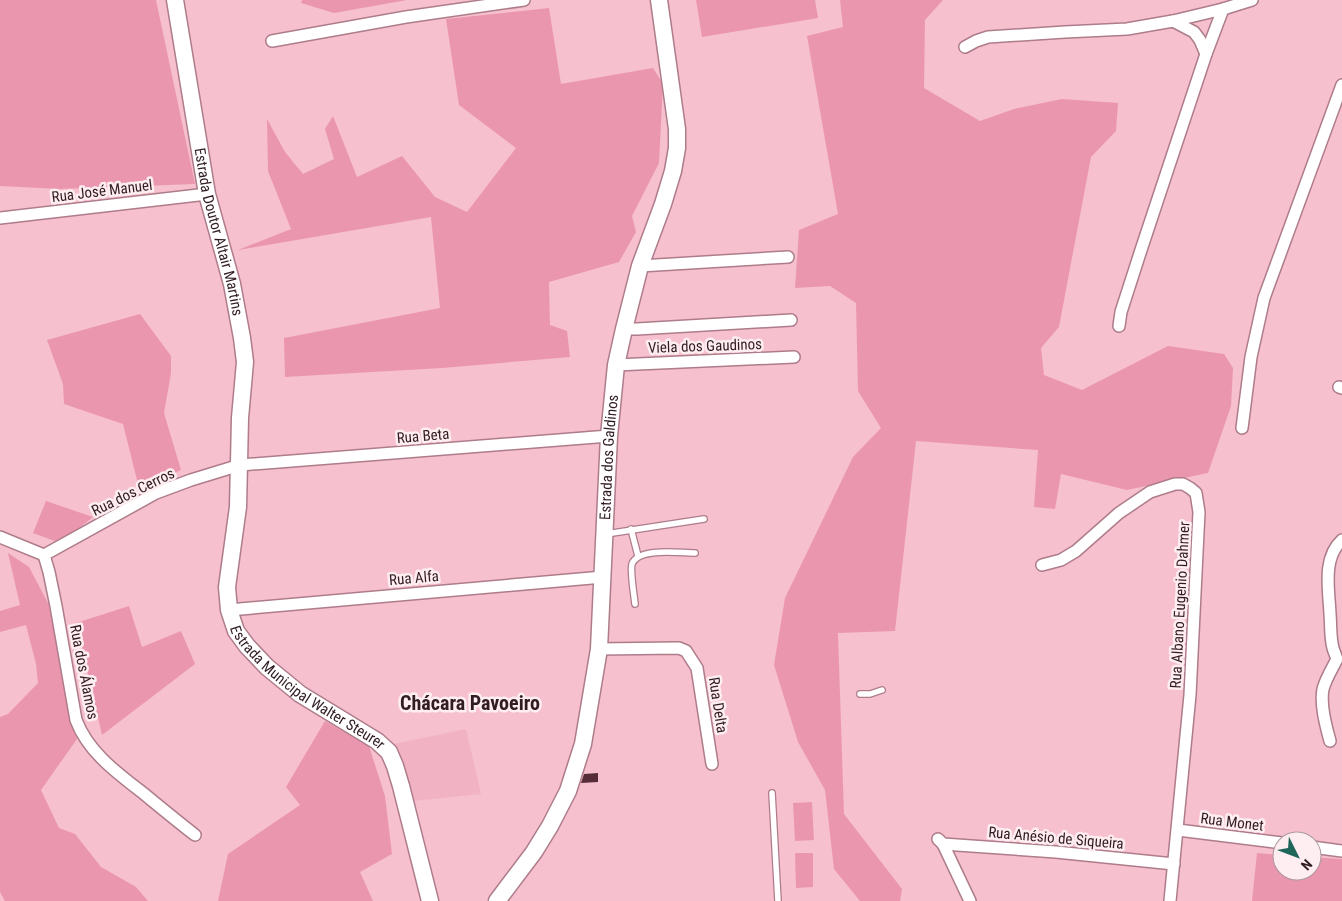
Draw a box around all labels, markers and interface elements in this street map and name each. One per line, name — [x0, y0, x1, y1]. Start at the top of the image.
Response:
street label: Estrada Doutor Altair Martins — [191, 146, 247, 317]
street label: Rua José Manuel — [51, 176, 153, 206]
street label: Viela dos Gaudinos — [648, 335, 762, 357]
street label: Estrada dos Galdinos — [596, 394, 622, 520]
street label: Rua Beta — [396, 425, 450, 447]
street label: Rua dos Cerros — [89, 464, 178, 520]
street label: Rua Albano Eugenio Dahmer — [1167, 521, 1193, 689]
street label: Rua Alfa — [388, 567, 440, 589]
street label: Rua dos Álamos — [66, 623, 102, 721]
street label: Estrada Municipal Walter Steurer — [226, 623, 389, 753]
street label: Rua Delta — [705, 676, 731, 734]
district label: Chácara Pavoeiro — [400, 691, 540, 715]
street label: Rua Monet — [1199, 809, 1265, 835]
street label: Rua Anésio de Siqueira — [988, 823, 1124, 853]
north arrow — [1272, 831, 1322, 881]
text: N — [1298, 856, 1315, 873]

